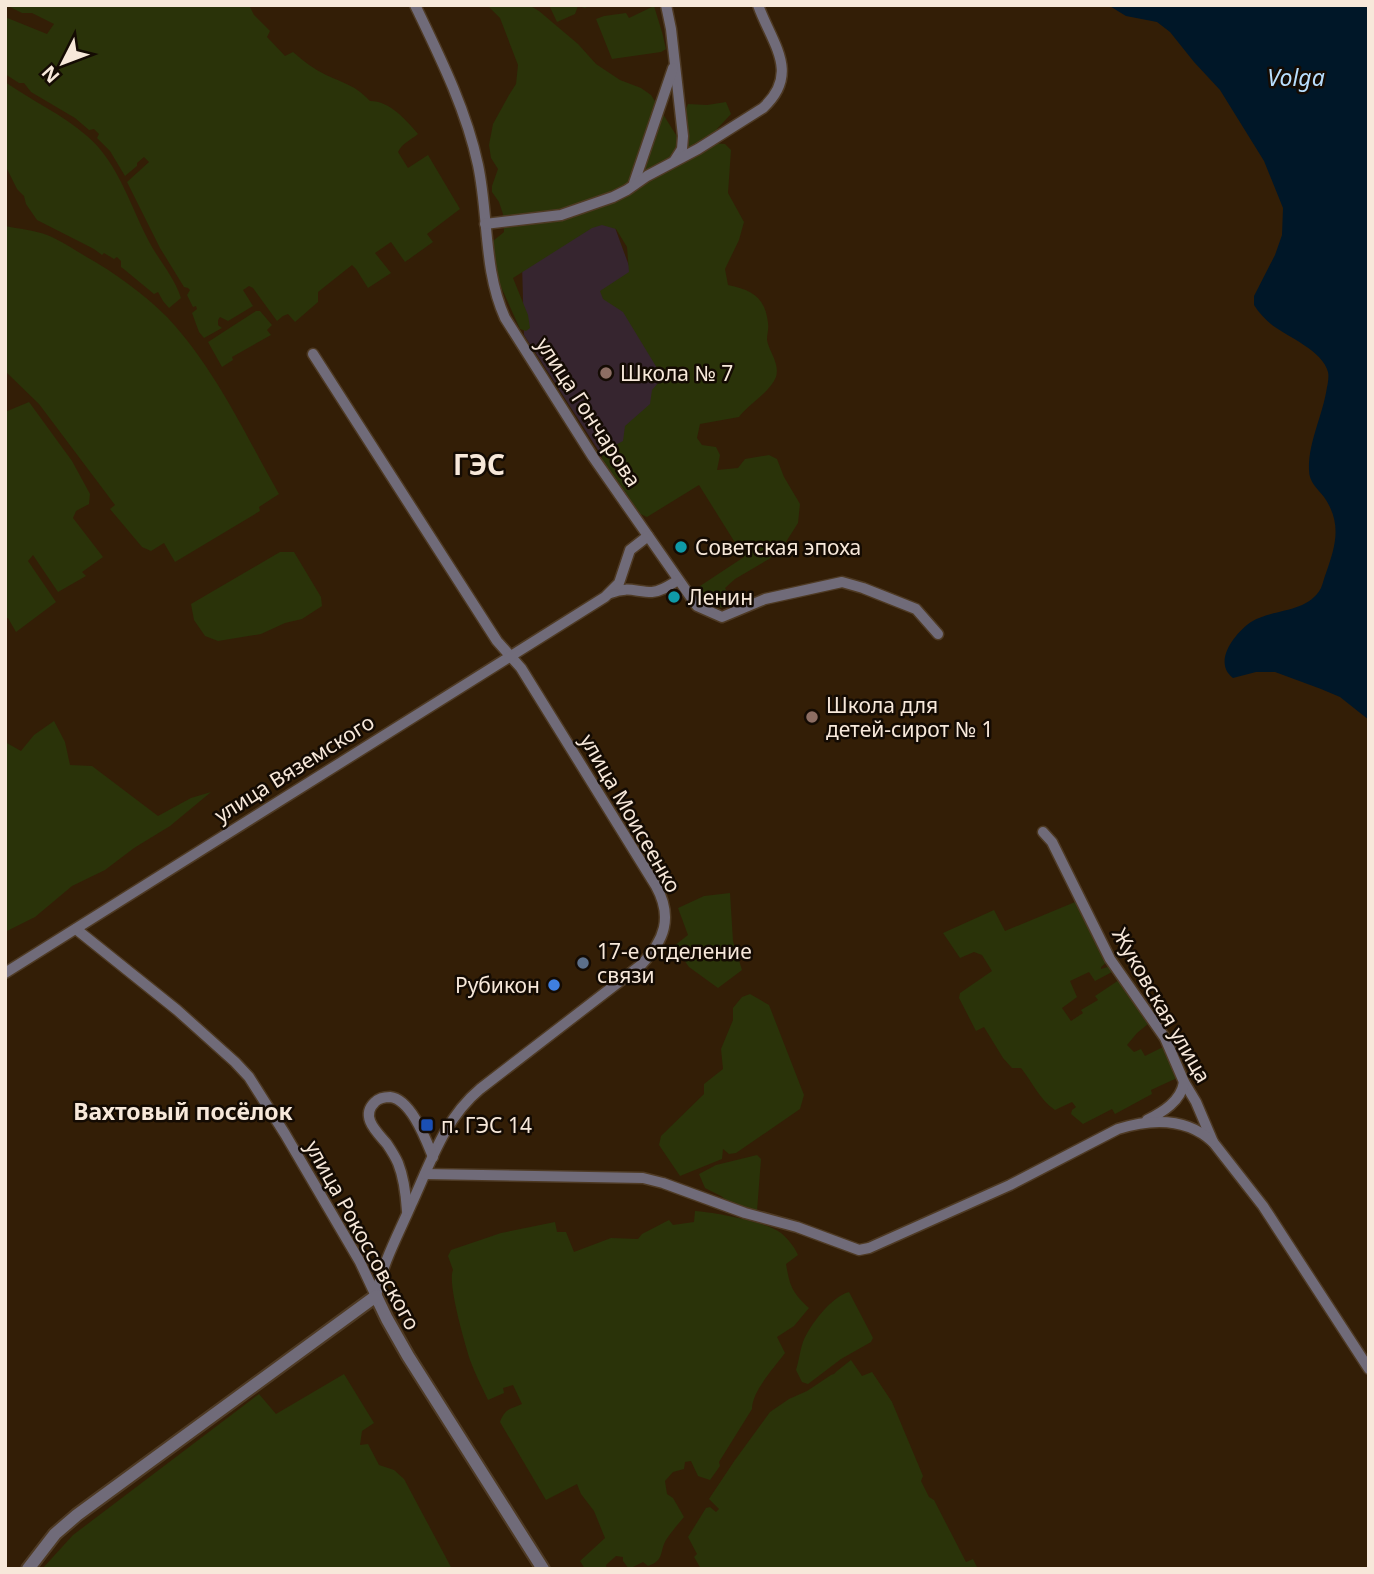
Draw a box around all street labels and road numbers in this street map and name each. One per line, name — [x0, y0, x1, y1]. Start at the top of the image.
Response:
street label: улица Гончарова — [530, 332, 648, 492]
street label: улица Вяземского — [209, 707, 379, 829]
street label: улица Моисеенко — [574, 729, 688, 897]
street label: Жуковская улица — [1106, 922, 1218, 1088]
street label: улица Рокоссовского — [299, 1135, 427, 1335]

